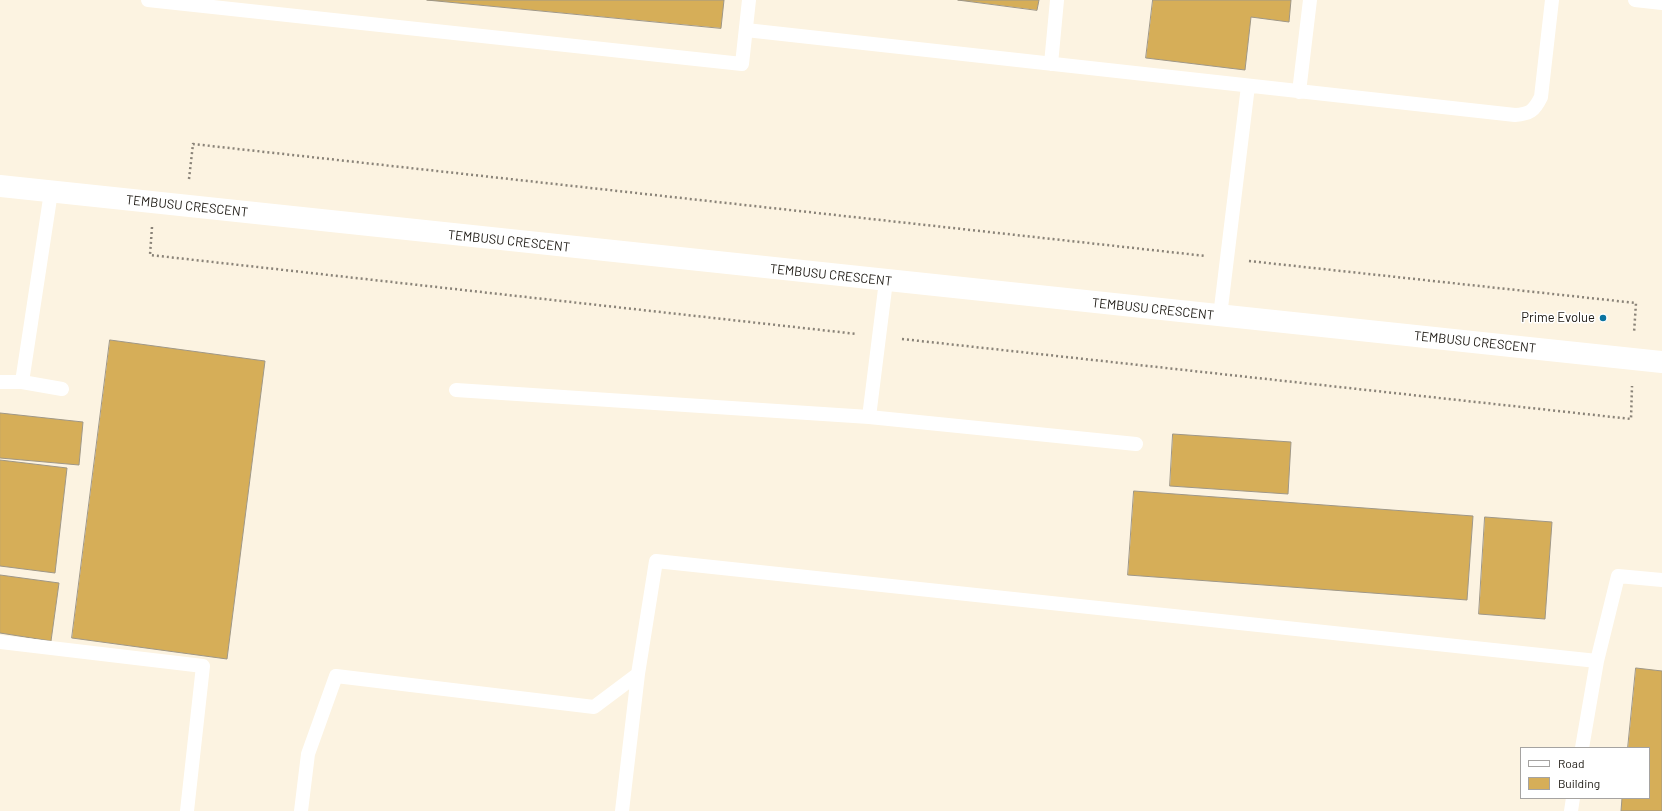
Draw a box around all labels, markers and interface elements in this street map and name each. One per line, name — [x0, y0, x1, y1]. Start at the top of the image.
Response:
street label: TEMBUSU CRESCENT — [125, 192, 249, 220]
street label: TEMBUSU CRESCENT — [447, 227, 571, 255]
street label: TEMBUSU CRESCENT — [769, 261, 893, 289]
street label: TEMBUSU CRESCENT — [1091, 295, 1215, 323]
place label: Prime Evolue — [1521, 310, 1595, 326]
marker: Prime Evolue — [1598, 313, 1608, 323]
street label: TEMBUSU CRESCENT — [1413, 328, 1537, 356]
legend — [1520, 747, 1650, 799]
text: Road — [1558, 756, 1585, 770]
text: Building — [1558, 776, 1600, 790]

